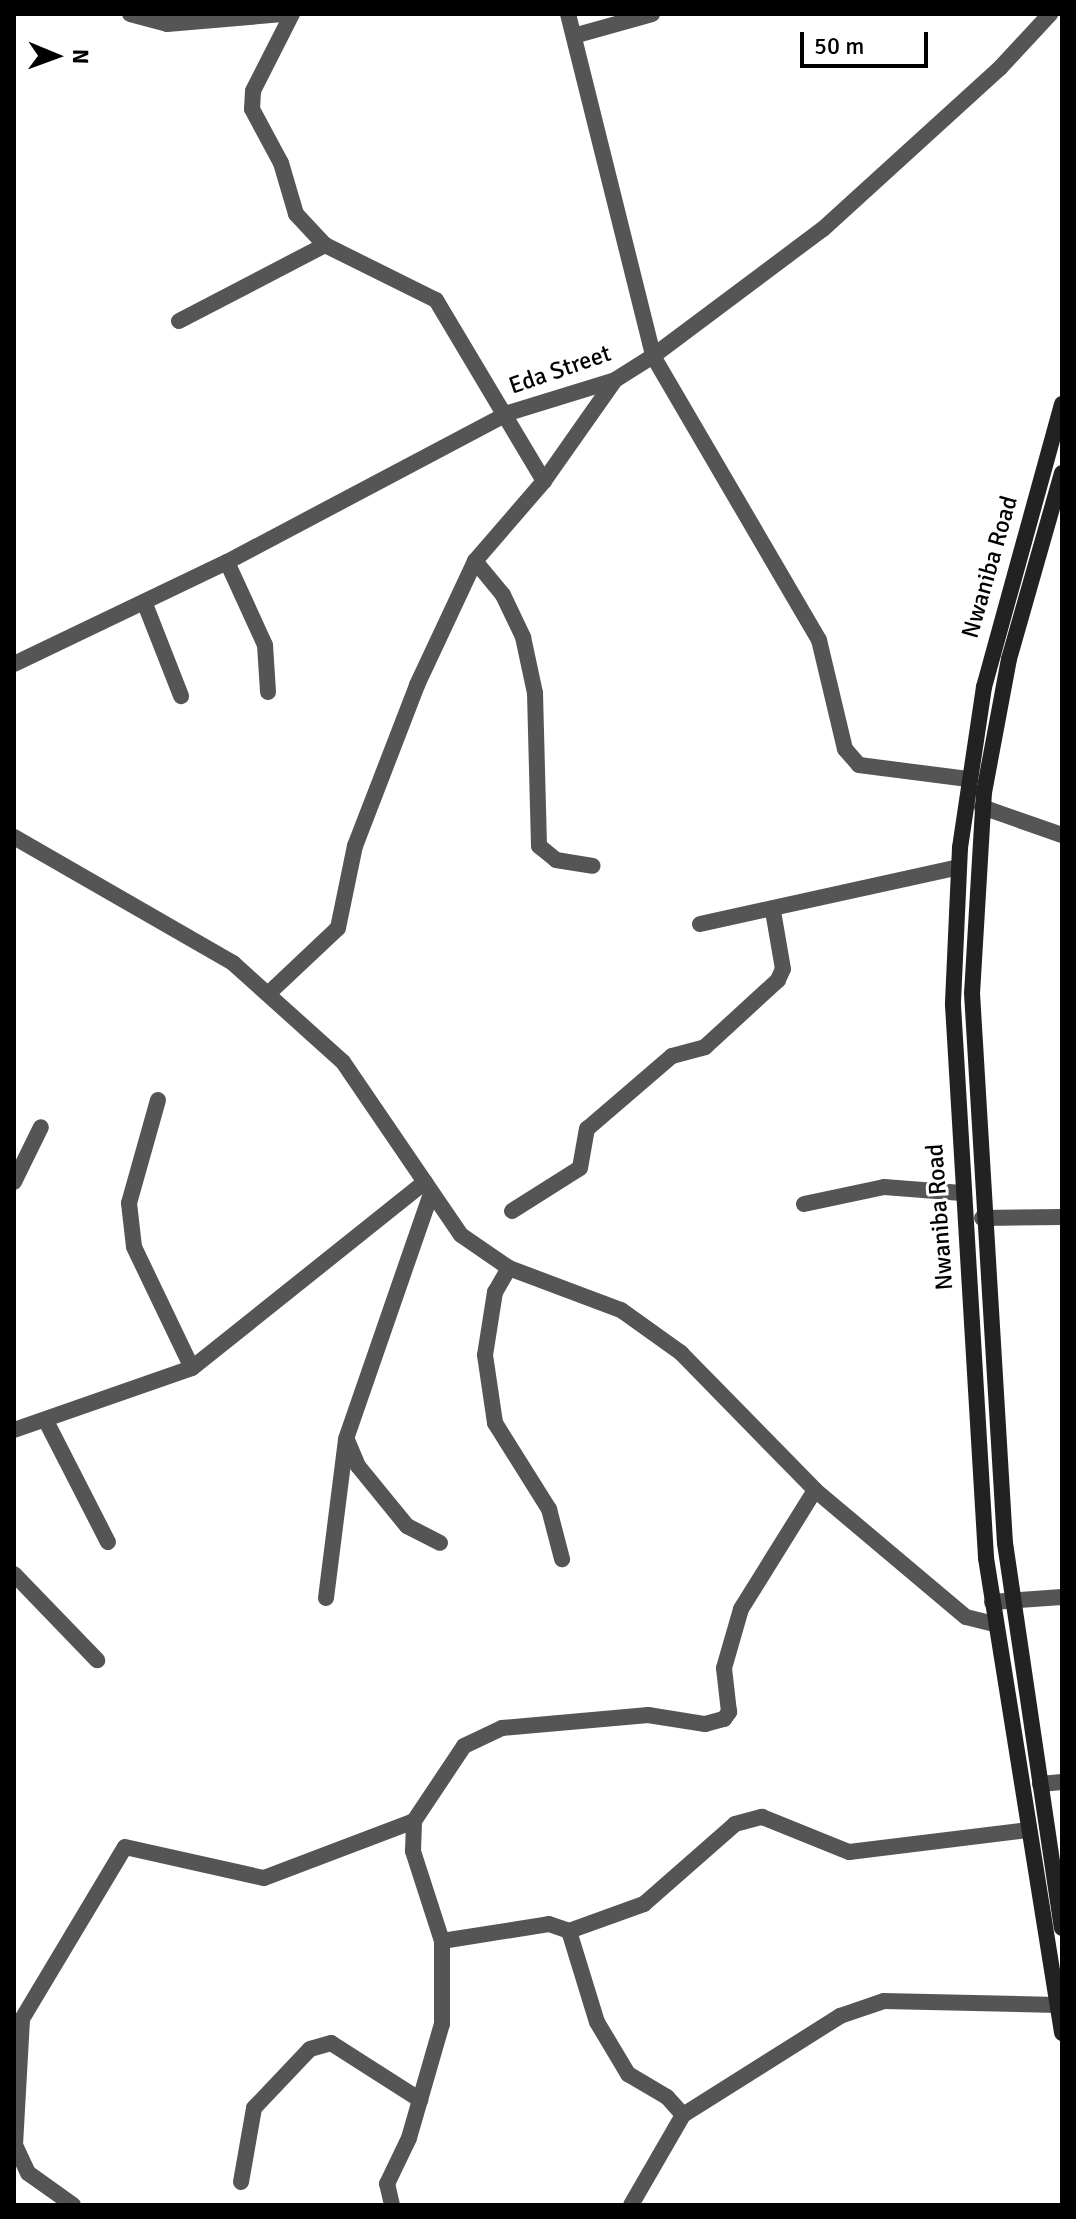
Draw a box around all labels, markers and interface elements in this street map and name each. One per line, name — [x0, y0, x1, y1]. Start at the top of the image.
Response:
north arrow — [16, 16, 96, 96]
scale bar — [804, 16, 932, 66]
text: 50 m — [814, 31, 864, 61]
text: N — [67, 49, 94, 64]
street label: Eda Street — [505, 339, 615, 401]
street label: Nwaniba Road — [956, 493, 1024, 641]
street label: Nwaniba Road — [921, 1143, 959, 1291]

